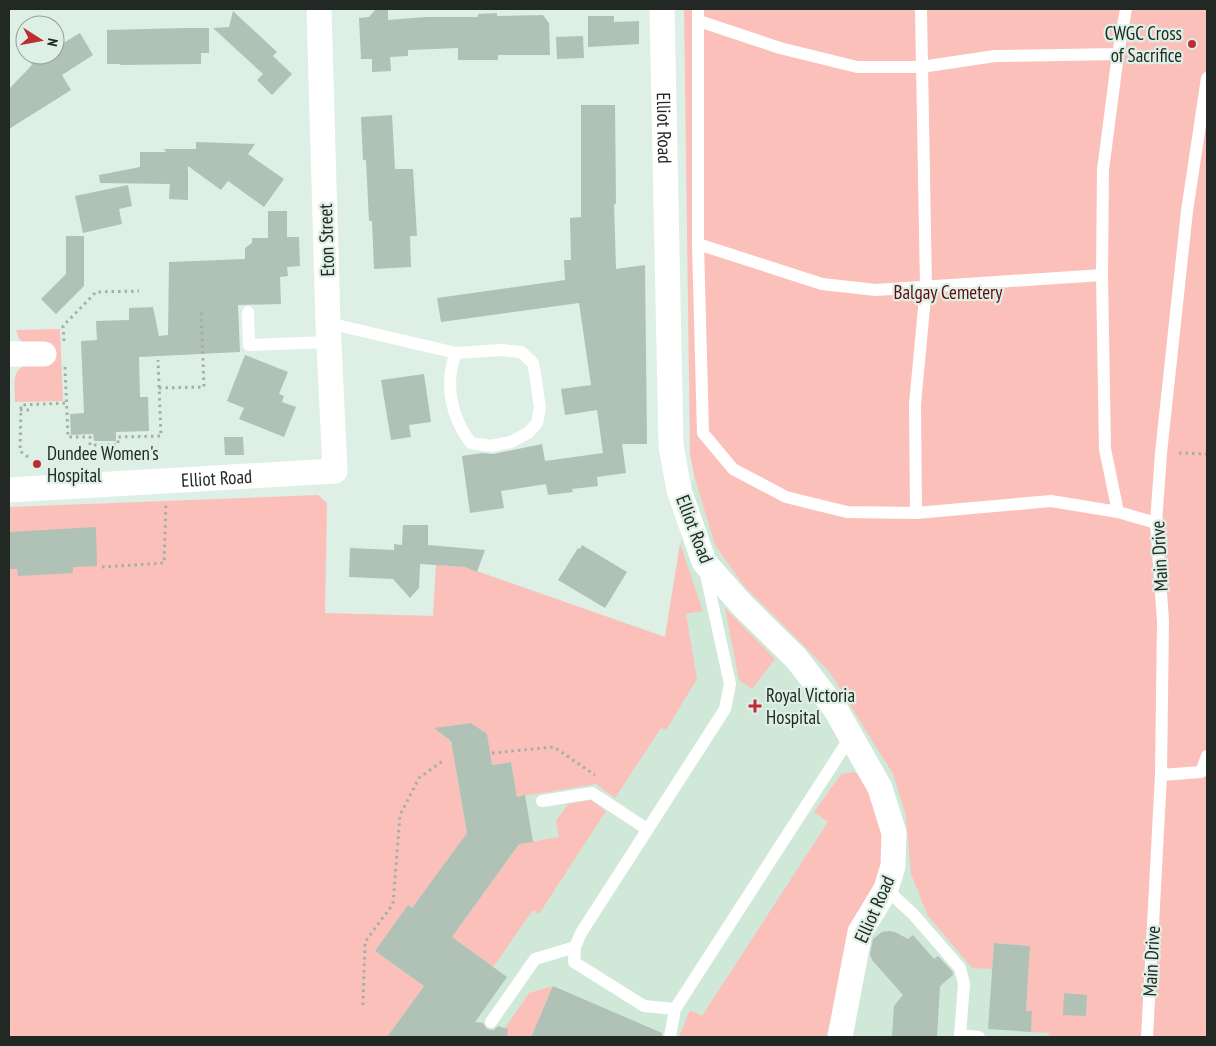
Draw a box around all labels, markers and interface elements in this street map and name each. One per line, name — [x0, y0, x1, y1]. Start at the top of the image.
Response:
north arrow — [15, 15, 65, 65]
place label: CWGC Cross of Sacrifice — [1105, 21, 1182, 67]
text: N — [43, 37, 62, 48]
marker: CWGC Cross of Sacrifice — [1186, 38, 1198, 50]
street label: Elliot Road — [652, 92, 677, 164]
street label: Eton Street — [313, 202, 339, 277]
park label: Balgay Cemetery — [894, 280, 1003, 304]
place label: Dundee Women's Hospital — [47, 441, 159, 487]
marker: Dundee Women's Hospital — [31, 458, 43, 470]
street label: Elliot Road — [180, 464, 253, 492]
street label: Elliot Road — [671, 492, 719, 566]
street label: Main Drive — [1145, 520, 1173, 592]
place label: Royal Victoria Hospital — [766, 683, 855, 729]
marker: Royal Victoria Hospital — [748, 699, 762, 713]
street label: Elliot Road — [849, 872, 899, 946]
street label: Main Drive — [1137, 925, 1165, 997]

